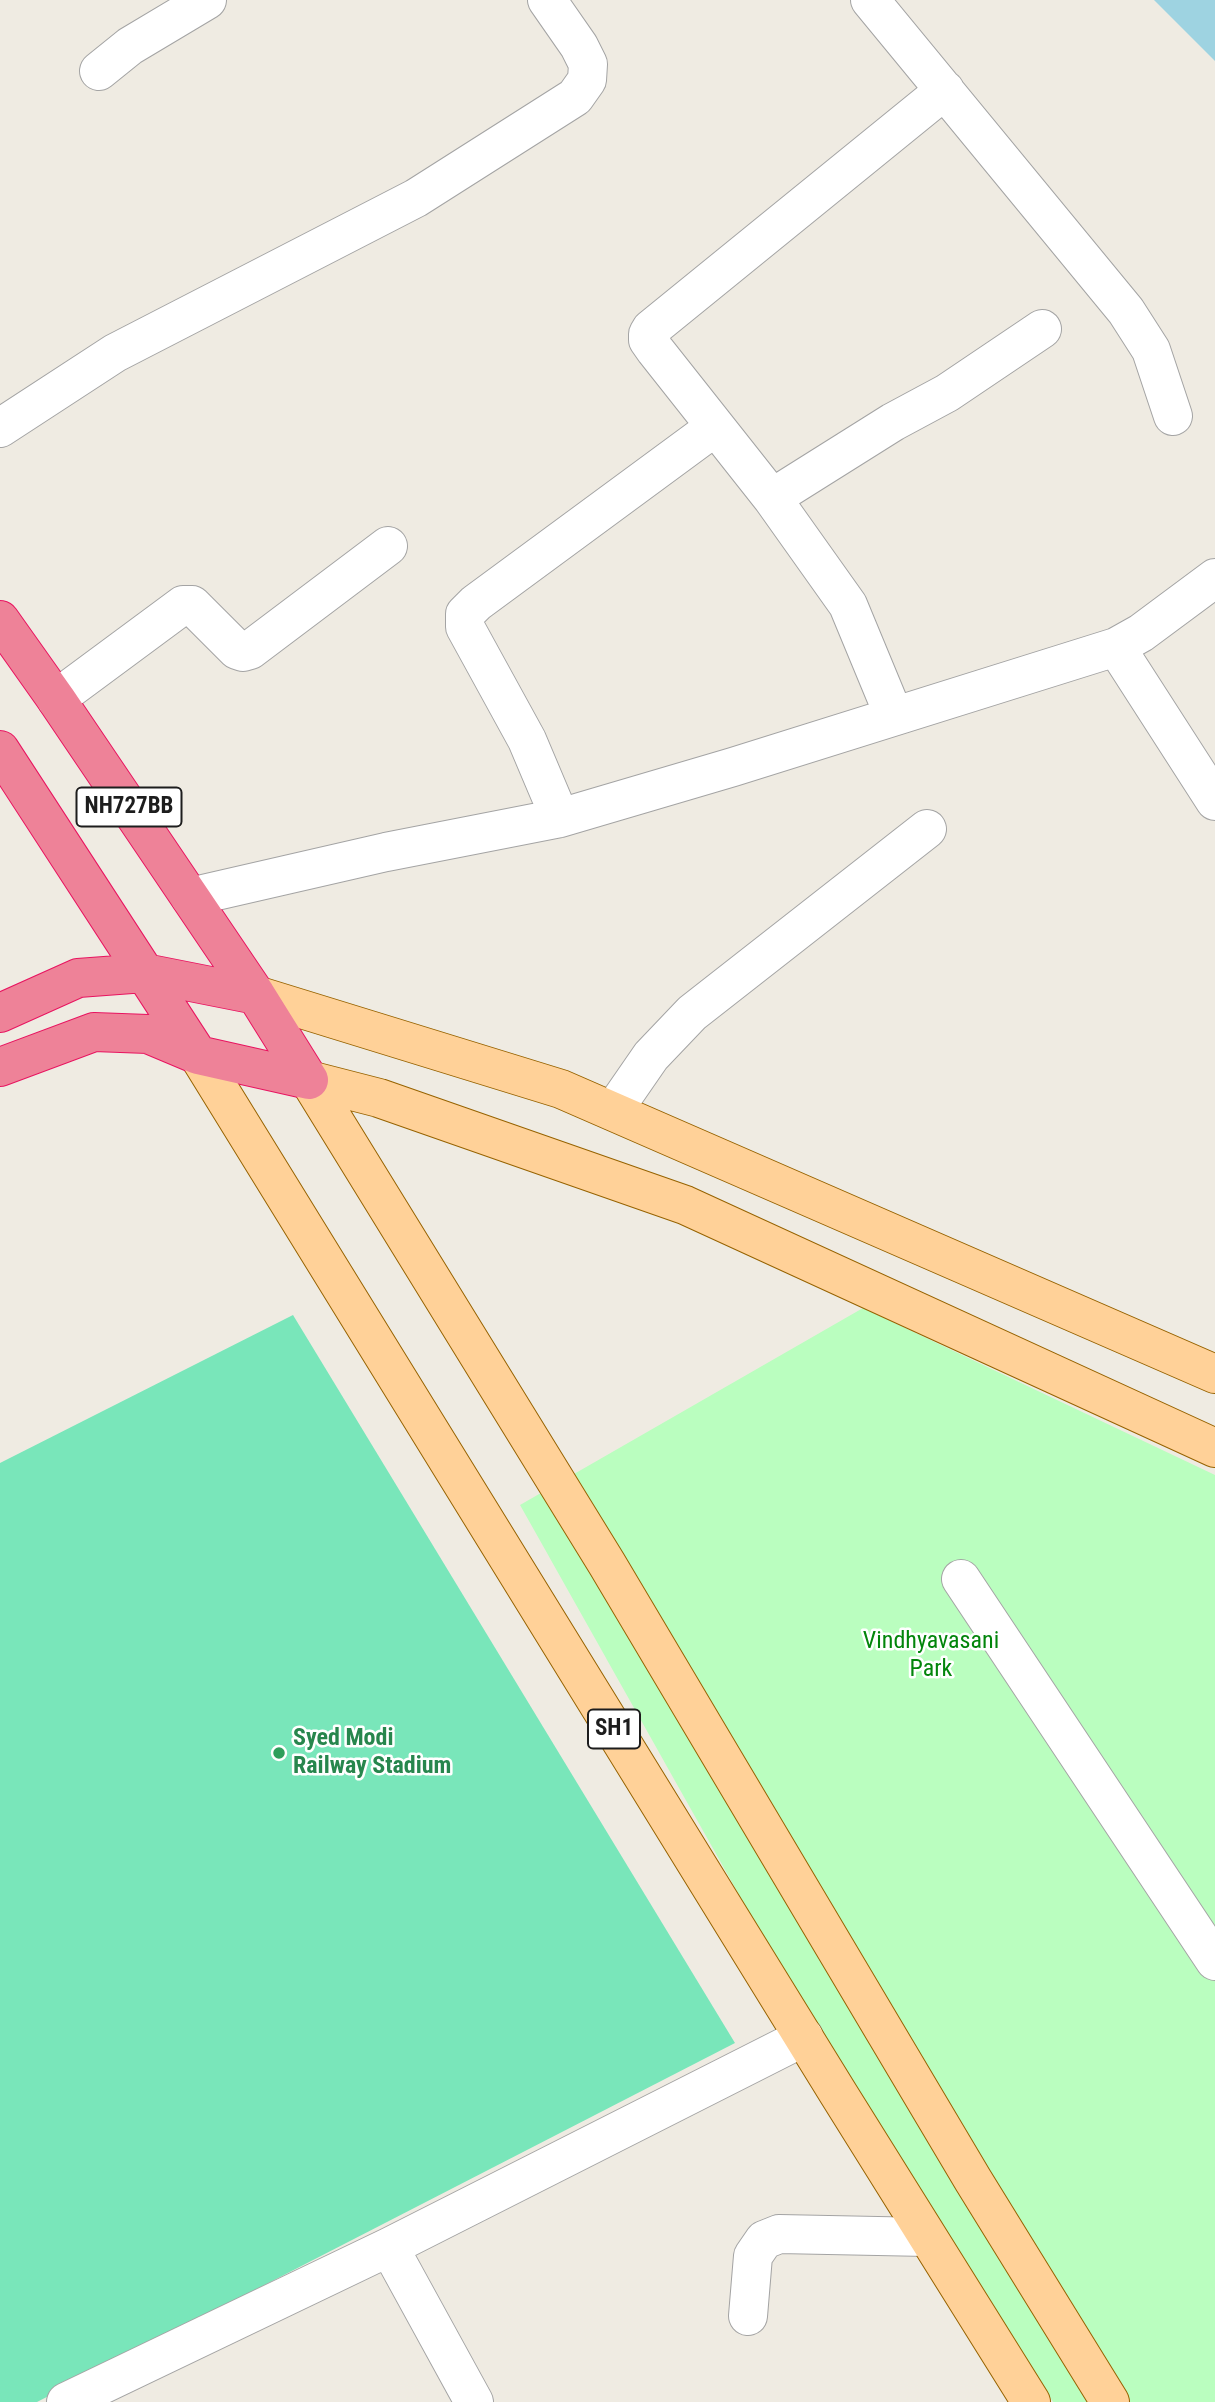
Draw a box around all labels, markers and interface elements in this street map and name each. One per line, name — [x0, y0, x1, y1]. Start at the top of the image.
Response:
road number: NH727BB — [76, 788, 182, 827]
park label: Vindhyavasani Park — [863, 1628, 999, 1684]
road number: SH1 — [588, 1710, 640, 1748]
place label: Syed Modi Railway Stadium — [293, 1725, 451, 1781]
marker: Syed Modi Railway Stadium — [271, 1745, 287, 1761]

